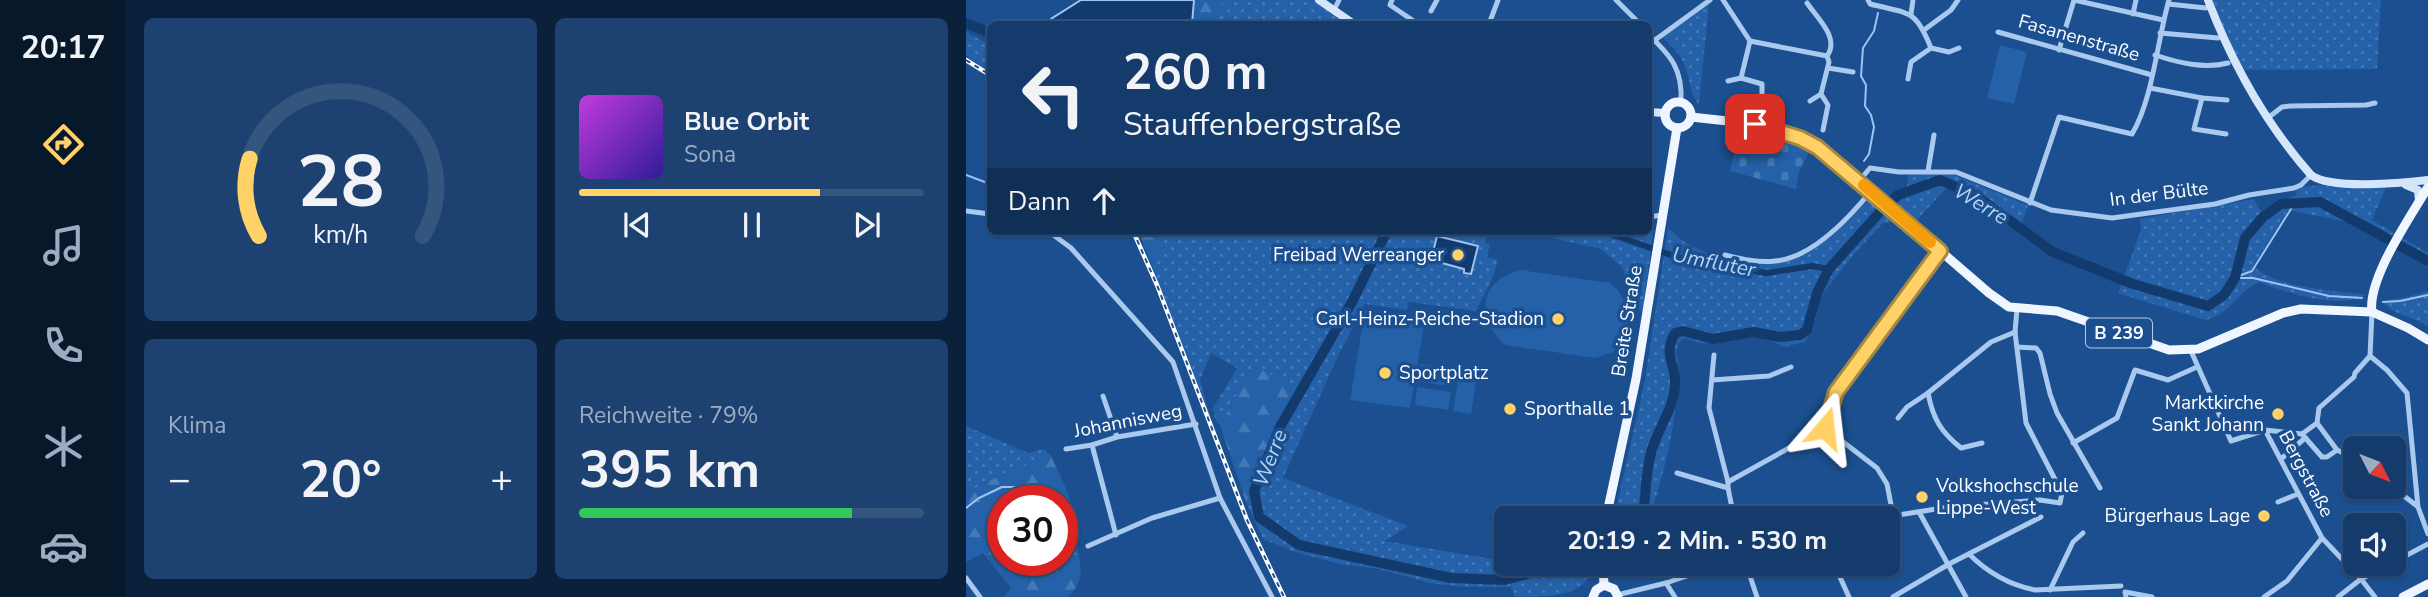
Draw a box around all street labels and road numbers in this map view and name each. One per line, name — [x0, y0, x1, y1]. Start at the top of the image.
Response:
street label: Fasanenstraße — [2015, 8, 2143, 68]
street label: In der Bülte — [2108, 175, 2210, 213]
street label: Breite Straße — [1605, 263, 1649, 379]
road number: B 239 — [2086, 318, 2152, 348]
street label: Johannisweg — [1071, 398, 1184, 444]
street label: Bergstraße — [2272, 426, 2340, 522]

